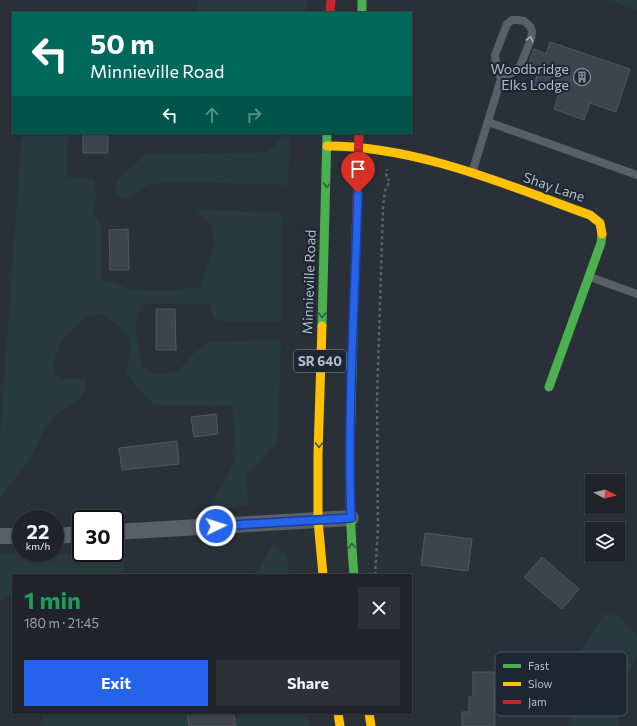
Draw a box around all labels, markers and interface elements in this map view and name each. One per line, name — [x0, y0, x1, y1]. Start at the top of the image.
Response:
text: 50 m — [90, 26, 155, 60]
icon: left — [24, 28, 76, 80]
one-way arrow — [526, 36, 534, 42]
text: Minnieville Road — [90, 60, 224, 82]
place label: Woodbridge Elks Lodge — [490, 60, 569, 93]
building icon: Woodbridge Elks Lodge — [572, 67, 592, 87]
icon: left — [159, 104, 181, 126]
icon: ahead — [201, 104, 223, 126]
icon: right — [243, 104, 265, 126]
pin — [341, 152, 375, 193]
icon: arrive — [347, 158, 369, 180]
street label: Shay Lane — [521, 168, 587, 205]
one-way arrow — [323, 182, 331, 188]
street label: Minnieville Road — [298, 229, 319, 335]
one-way arrow — [317, 312, 326, 318]
road number: SR 640 — [294, 350, 346, 372]
one-way arrow — [315, 442, 323, 448]
north arrow — [585, 474, 625, 514]
map controls — [585, 474, 625, 562]
position arrow — [195, 505, 237, 547]
speed limit sign: 30 — [72, 510, 124, 562]
text: 22 — [27, 519, 49, 543]
button: layers — [585, 522, 625, 562]
text: km/h — [26, 540, 50, 552]
one-way arrow — [347, 543, 356, 549]
text: 1 min — [24, 585, 81, 614]
button: close — [358, 587, 400, 629]
text: 180 m · 21:45 — [24, 615, 99, 631]
legend — [495, 652, 627, 716]
text: Fast — [528, 659, 550, 672]
button: Exit — [24, 660, 208, 706]
button: Share — [216, 660, 400, 706]
text: Slow — [528, 677, 553, 690]
text: Jam — [528, 695, 547, 709]

